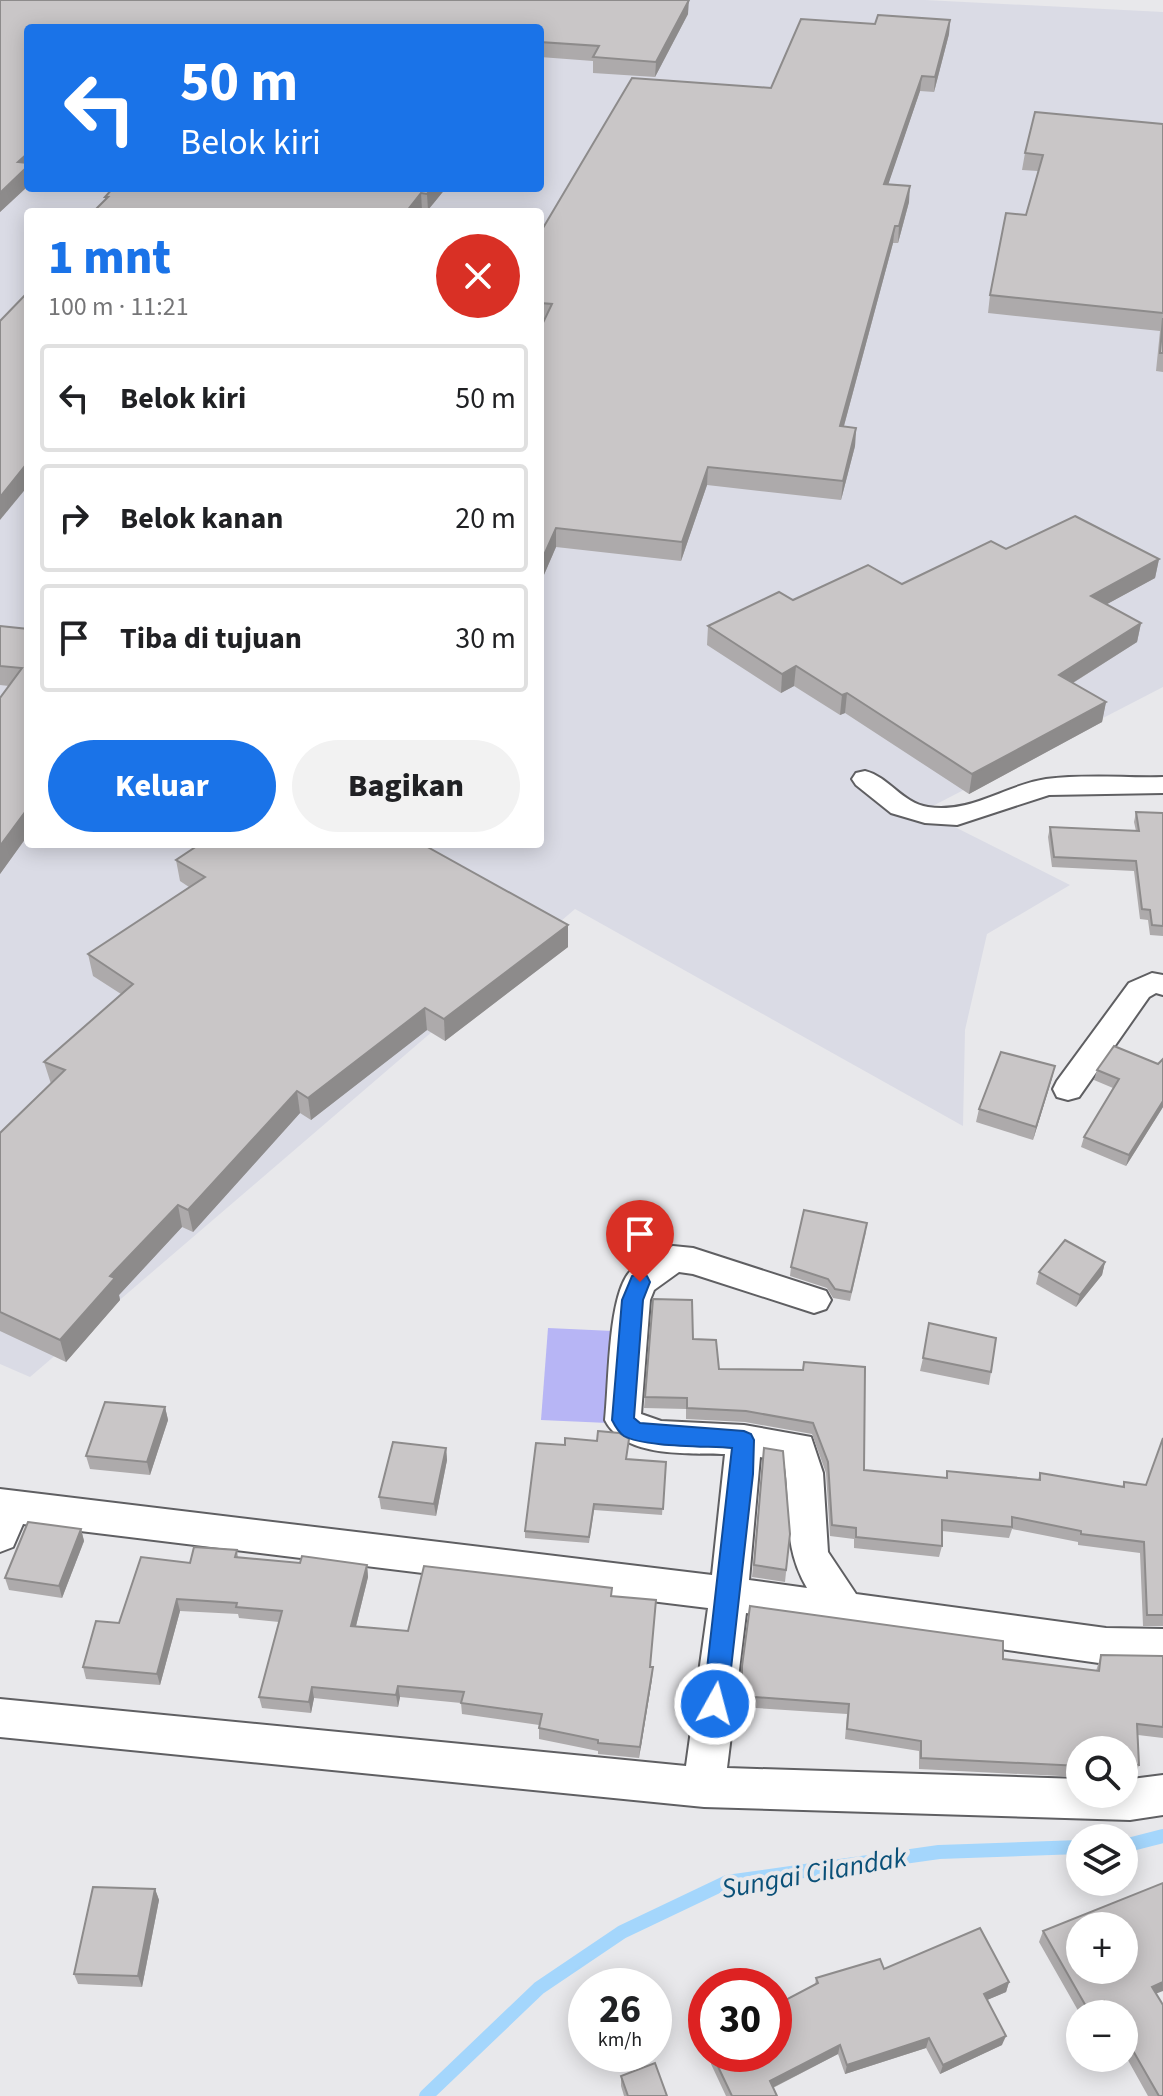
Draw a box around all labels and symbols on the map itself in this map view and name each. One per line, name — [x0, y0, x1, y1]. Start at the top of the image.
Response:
pin — [606, 1200, 674, 1282]
position arrow — [673, 1662, 757, 1746]
water label: Sungai Cilandak — [718, 1837, 910, 1909]
speed limit sign: 30 — [688, 1968, 792, 2072]

